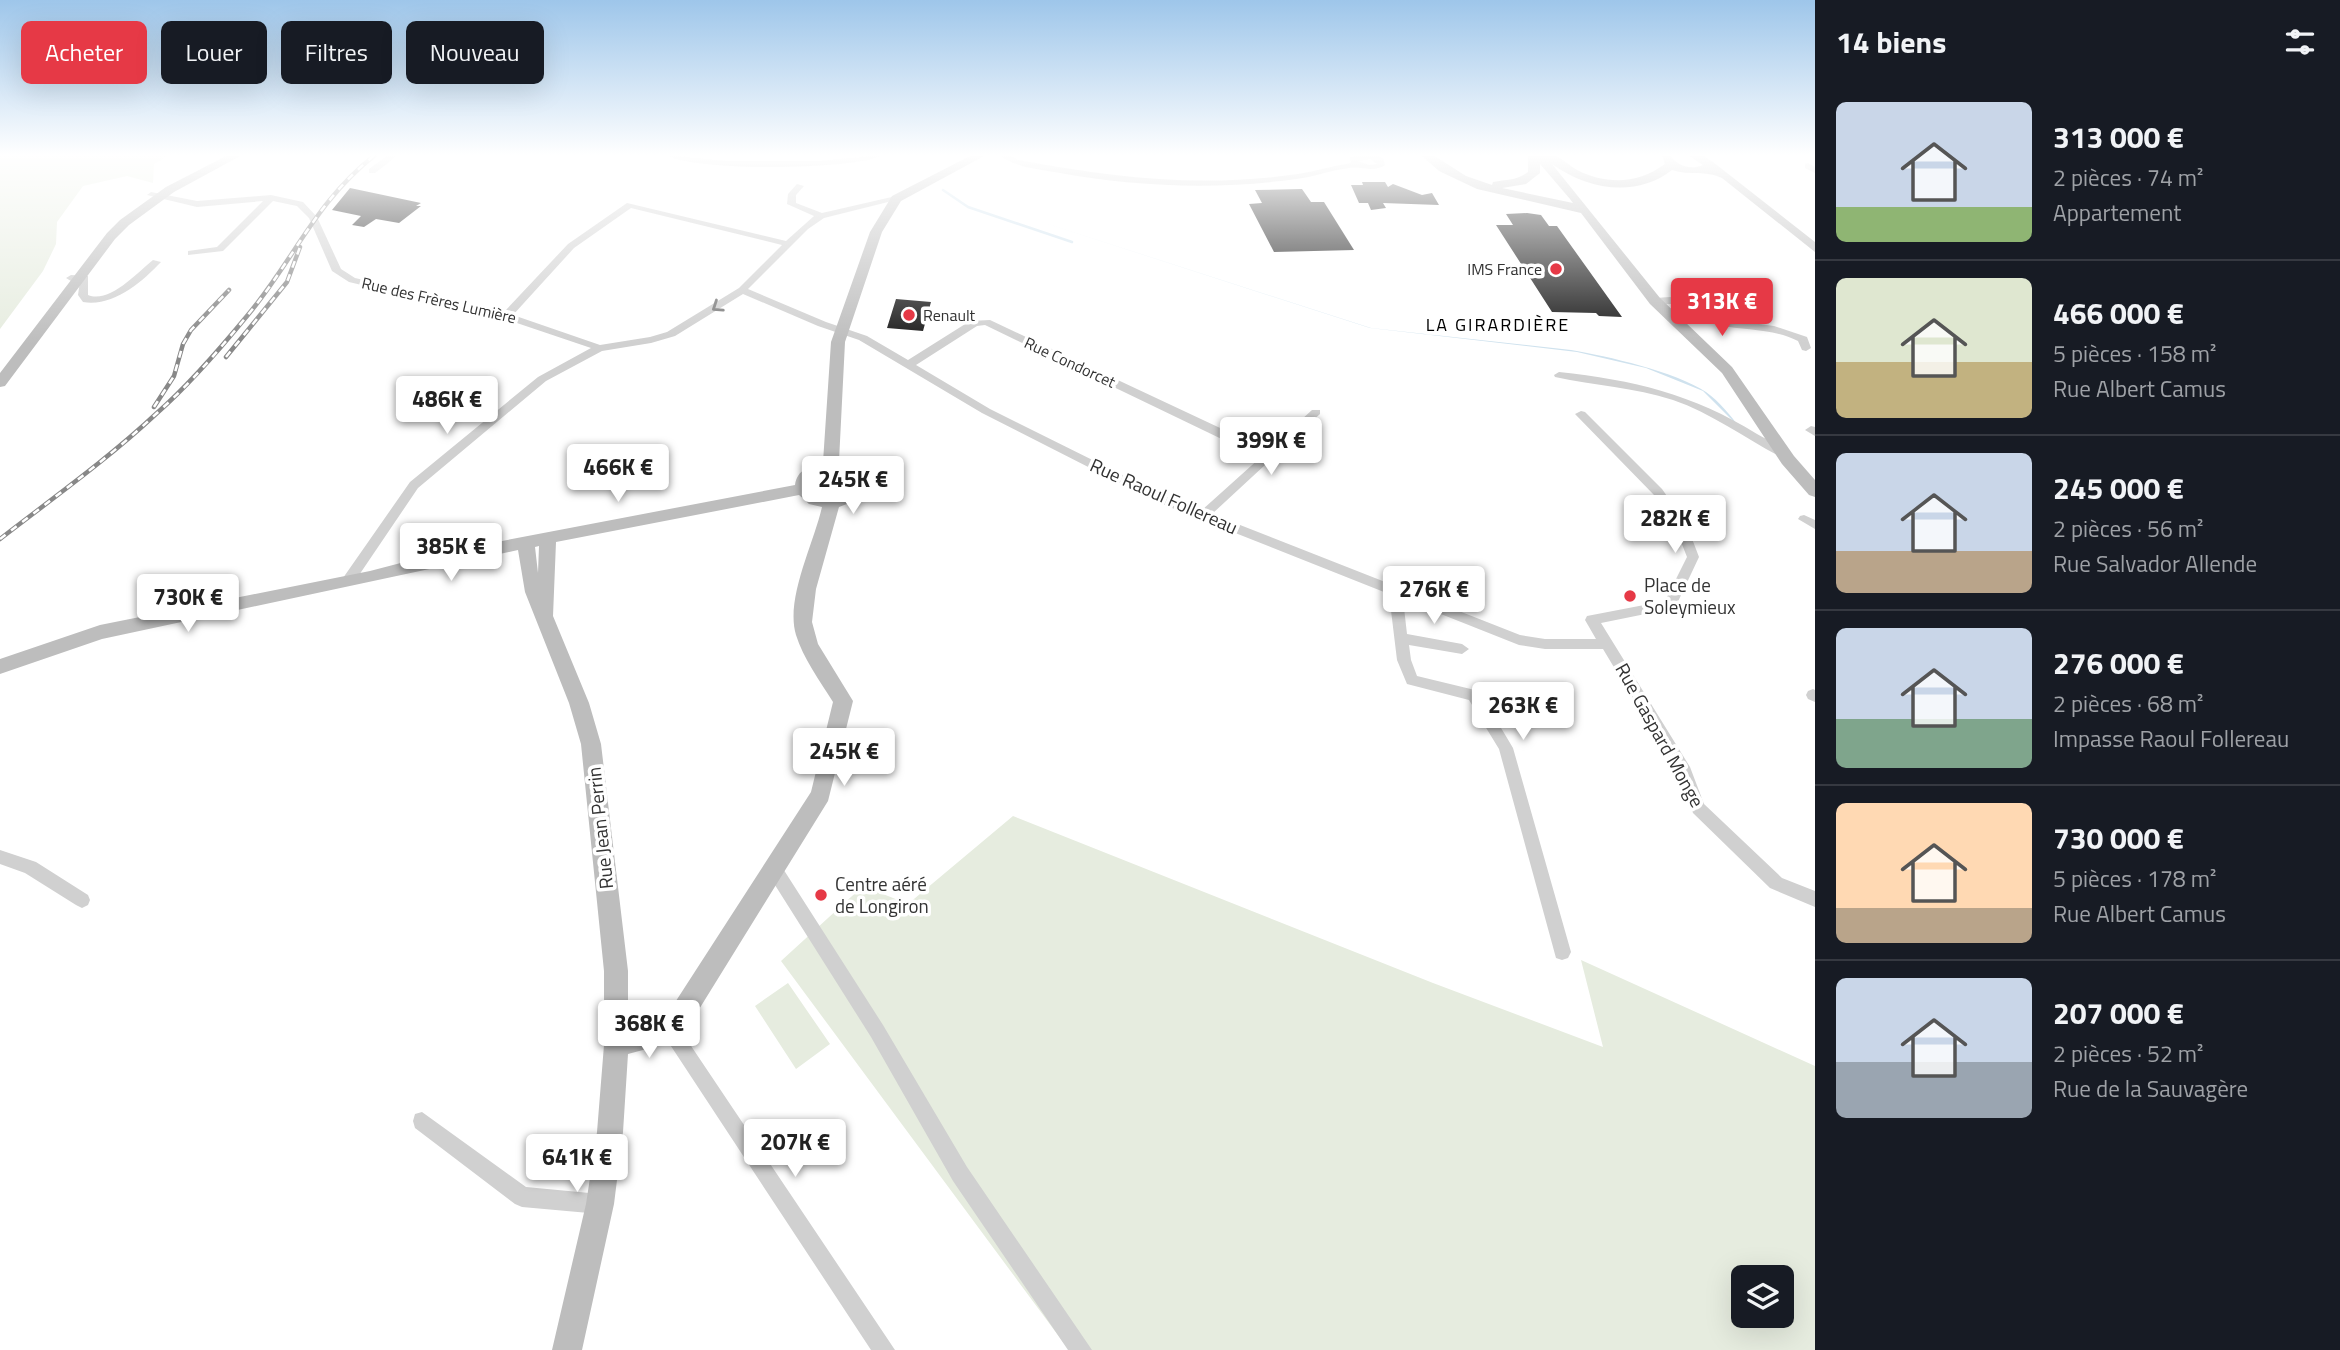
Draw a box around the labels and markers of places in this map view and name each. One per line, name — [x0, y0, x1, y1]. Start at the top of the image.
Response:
place label: IMS France — [1467, 257, 1542, 281]
marker: IMS France — [1548, 261, 1564, 277]
pin: 313K € — [1665, 278, 1779, 338]
place label: Renault — [923, 303, 976, 327]
marker: Renault — [901, 307, 917, 323]
pin: 486K € — [390, 376, 504, 436]
pin: 399K € — [1214, 418, 1328, 477]
pin: 466K € — [561, 444, 675, 504]
pin: 245K € — [796, 456, 910, 516]
pin: 282K € — [1618, 496, 1732, 555]
pin: 385K € — [394, 524, 508, 583]
pin: 276K € — [1377, 566, 1491, 626]
place label: Place de Soleymieux — [1644, 570, 1736, 621]
pin: 730K € — [131, 574, 245, 634]
marker: Place de Soleymieux — [1622, 588, 1638, 604]
pin: 263K € — [1466, 682, 1580, 742]
pin: 245K € — [787, 728, 901, 788]
place label: Centre aéré de Longiron — [835, 869, 929, 920]
marker: Centre aéré de Longiron — [813, 887, 829, 903]
pin: 368K € — [592, 1000, 706, 1060]
pin: 207K € — [738, 1120, 852, 1179]
pin: 641K € — [520, 1134, 634, 1194]

